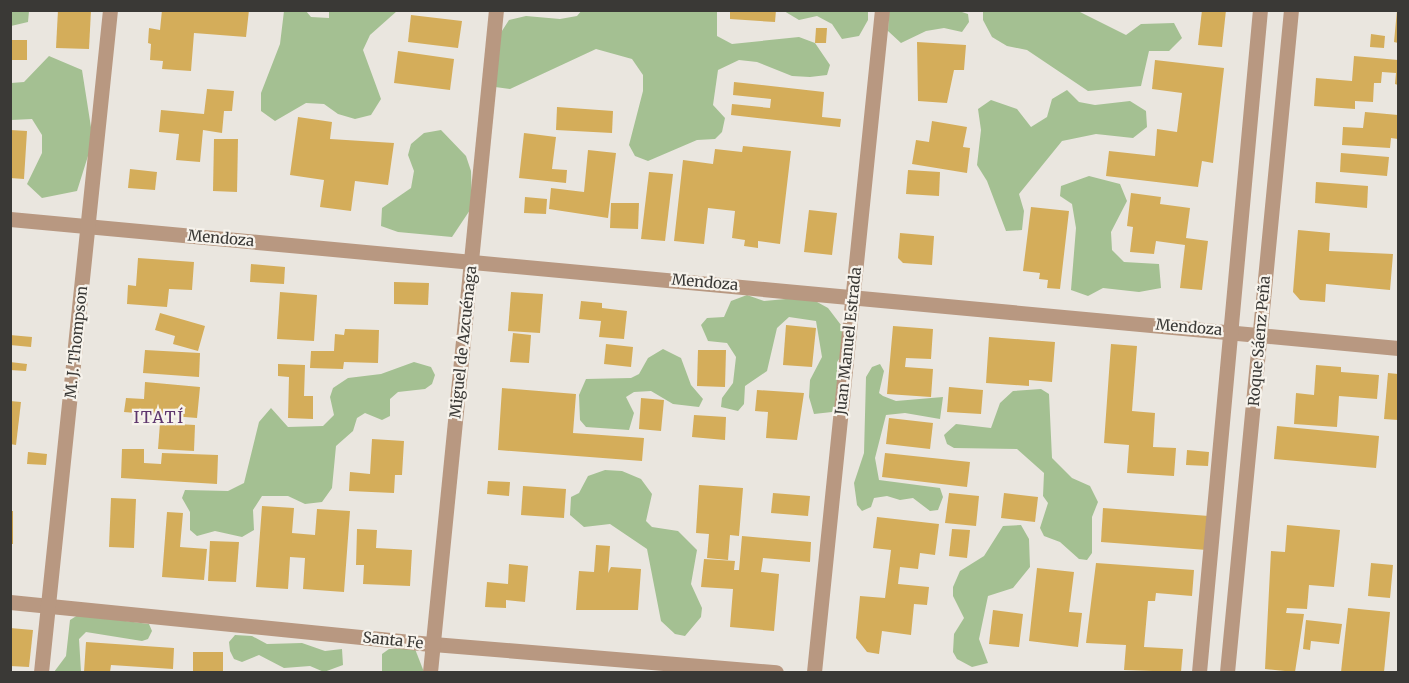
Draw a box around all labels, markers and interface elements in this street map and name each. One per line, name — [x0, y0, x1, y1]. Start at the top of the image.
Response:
street label: Mendoza — [187, 226, 255, 250]
street label: Miguel de Azcuénaga — [446, 265, 480, 419]
street label: Juan Manuel Estrada — [831, 266, 865, 416]
street label: Mendoza — [671, 270, 739, 294]
street label: Roque Sáenz Peña — [1244, 275, 1274, 407]
street label: M. J. Thompson — [61, 285, 91, 399]
street label: Mendoza — [1155, 315, 1223, 339]
district label: ITATÍ — [133, 407, 185, 427]
street label: Santa Fe — [362, 628, 424, 652]

